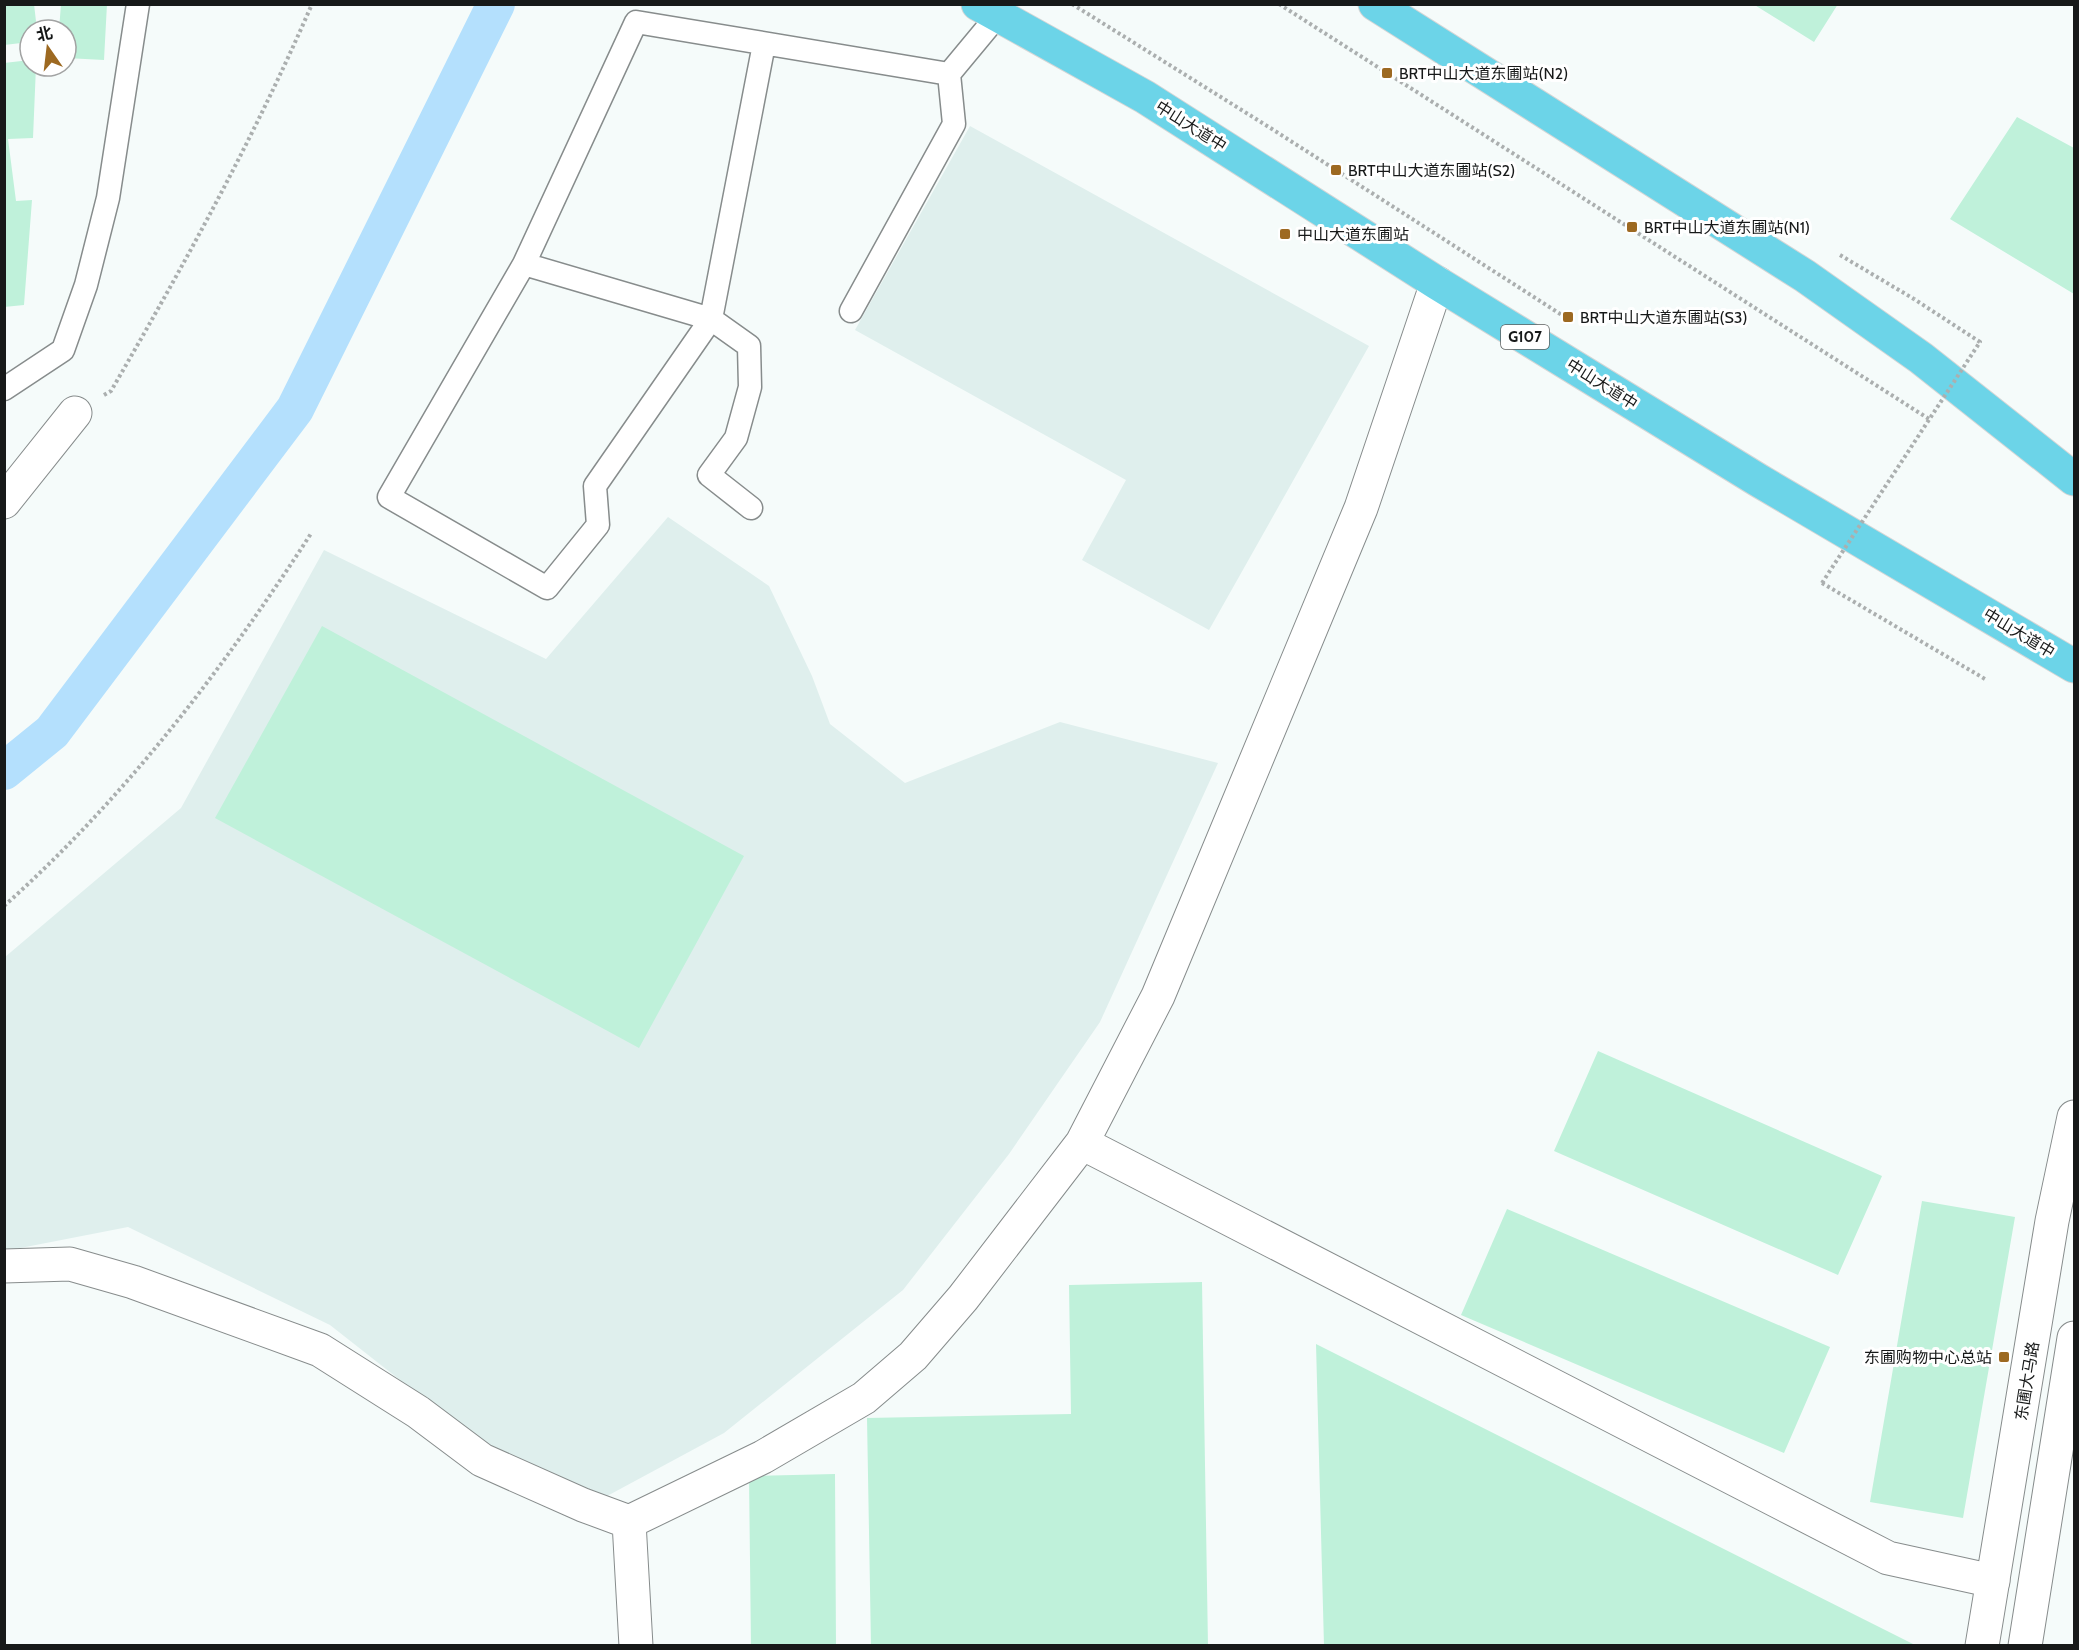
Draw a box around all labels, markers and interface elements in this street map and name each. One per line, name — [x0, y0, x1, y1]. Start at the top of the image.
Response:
north arrow — [18, 18, 78, 78]
text: 北 — [34, 23, 55, 45]
place label: BRT中山大道东圃站(N2) — [1399, 64, 1568, 83]
marker: BRT中山大道东圃站(N2) — [1380, 66, 1394, 80]
street label: 中山大道中 — [1152, 97, 1230, 155]
place label: BRT中山大道东圃站(S2) — [1348, 161, 1515, 180]
marker: BRT中山大道东圃站(S2) — [1329, 163, 1343, 177]
place label: BRT中山大道东圃站(N1) — [1644, 218, 1810, 237]
marker: BRT中山大道东圃站(N1) — [1625, 220, 1639, 234]
place label: 中山大道东圃站 — [1297, 225, 1409, 244]
marker: 中山大道东圃站 — [1278, 227, 1292, 241]
place label: BRT中山大道东圃站(S3) — [1580, 308, 1748, 327]
marker: BRT中山大道东圃站(S3) — [1561, 310, 1575, 324]
road number: G107 — [1501, 325, 1549, 349]
street label: 中山大道中 — [1563, 355, 1641, 413]
street label: 中山大道中 — [1980, 604, 2058, 662]
street label: 东圃大马路 — [2011, 1340, 2043, 1422]
place label: 东圃购物中心总站 — [1864, 1348, 1992, 1367]
marker: 东圃购物中心总站 — [1997, 1350, 2011, 1364]

